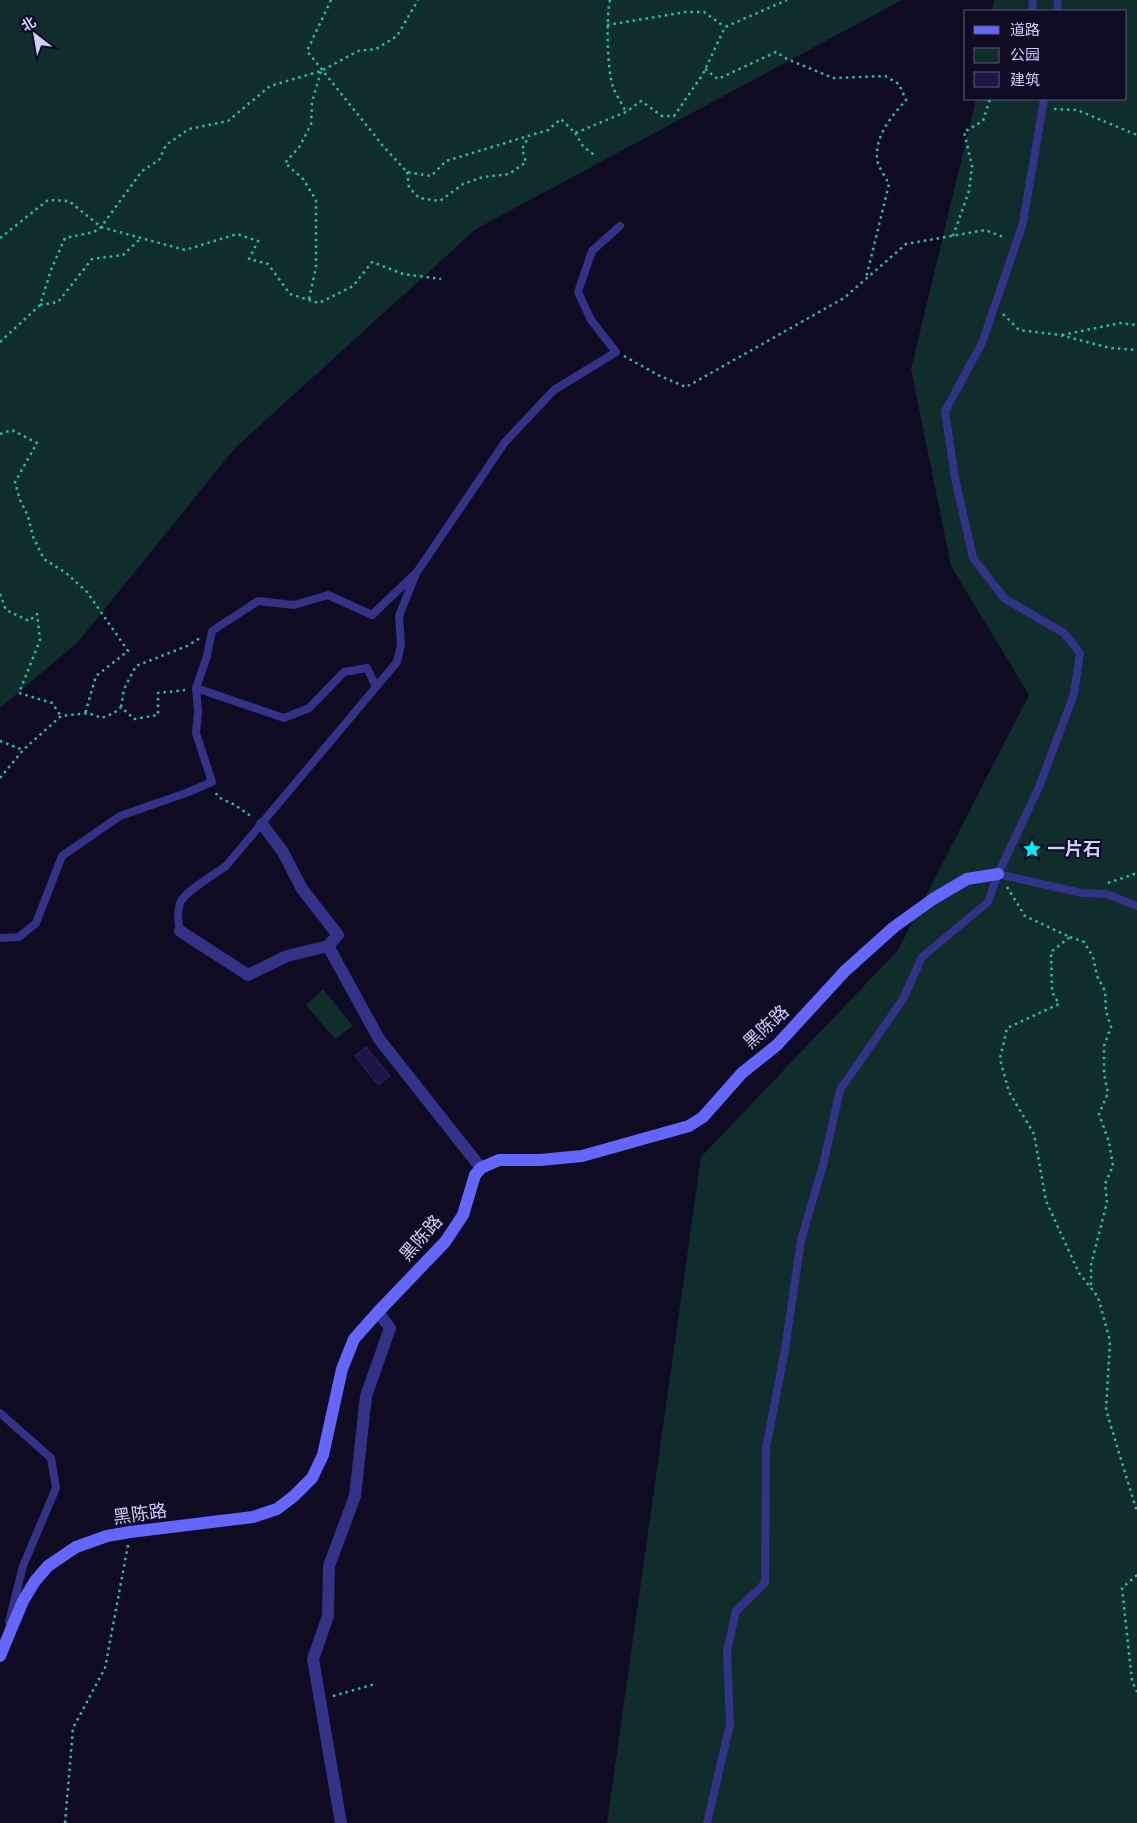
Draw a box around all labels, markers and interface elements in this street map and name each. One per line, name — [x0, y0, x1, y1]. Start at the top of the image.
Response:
north arrow — [10, 10, 60, 60]
legend — [964, 10, 1127, 100]
text: 北 — [18, 13, 39, 36]
text: 道路 — [1010, 20, 1040, 40]
text: 公园 — [1010, 45, 1040, 65]
text: 建筑 — [1010, 70, 1040, 90]
place label: 一片石 — [1047, 837, 1101, 861]
place icon: 一片石 — [1021, 838, 1043, 860]
street label: 黑陈路 — [738, 1000, 794, 1054]
street label: 黑陈路 — [394, 1210, 448, 1266]
street label: 黑陈路 — [112, 1498, 168, 1530]

